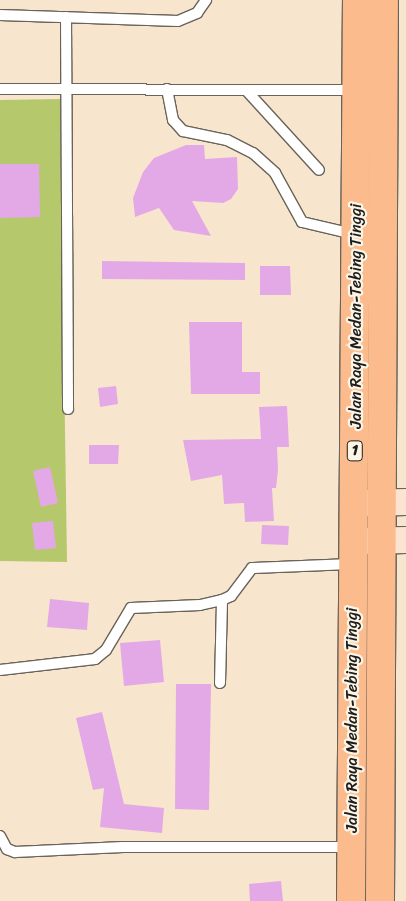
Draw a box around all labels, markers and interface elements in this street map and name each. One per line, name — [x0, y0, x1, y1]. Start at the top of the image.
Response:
street label: Jalan Raya Medan-Tebing Tinggi — [346, 204, 366, 428]
road number: 1 — [346, 438, 364, 464]
street label: Jalan Raya Medan-Tebing Tinggi — [342, 608, 362, 832]

